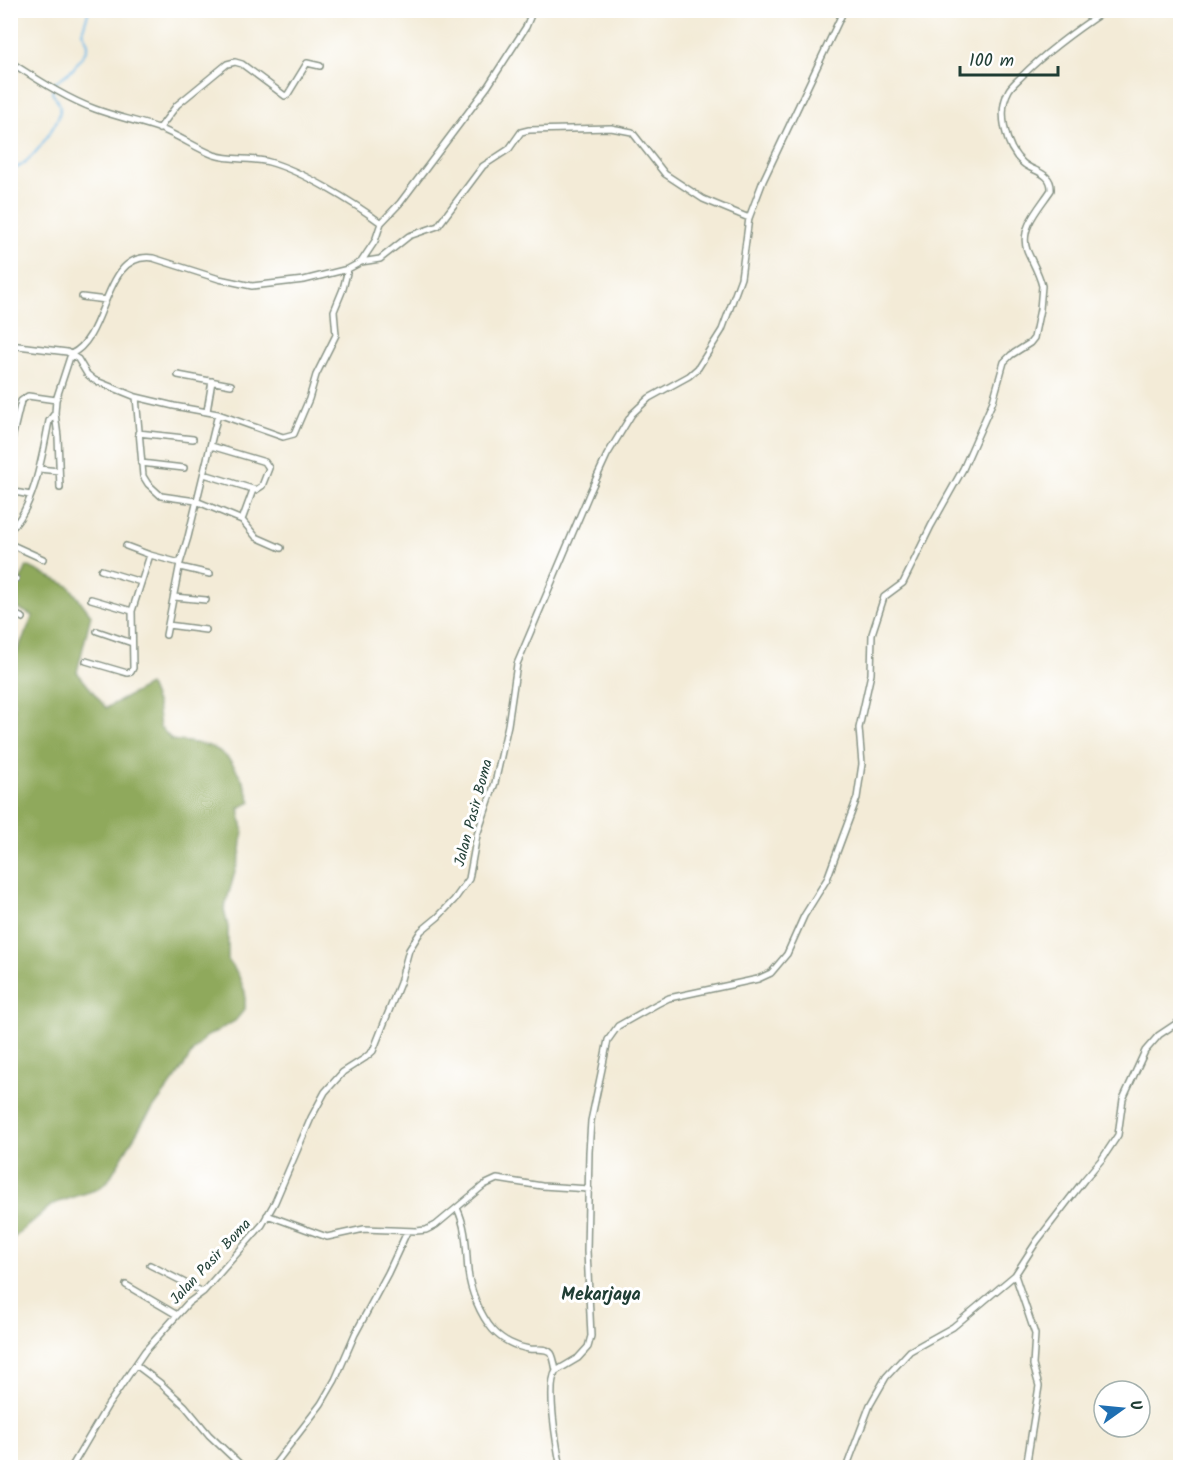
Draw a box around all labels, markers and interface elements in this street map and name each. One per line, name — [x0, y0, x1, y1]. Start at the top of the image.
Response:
scale bar — [960, 39, 1058, 77]
text: 100 m — [969, 47, 1014, 76]
street label: Jalan Pasir Boma — [448, 757, 500, 869]
street label: Jalan Pasir Boma — [165, 1214, 257, 1310]
district label: Mekarjaya — [561, 1281, 641, 1310]
north arrow — [1092, 1379, 1152, 1439]
text: U — [1122, 1398, 1148, 1414]

